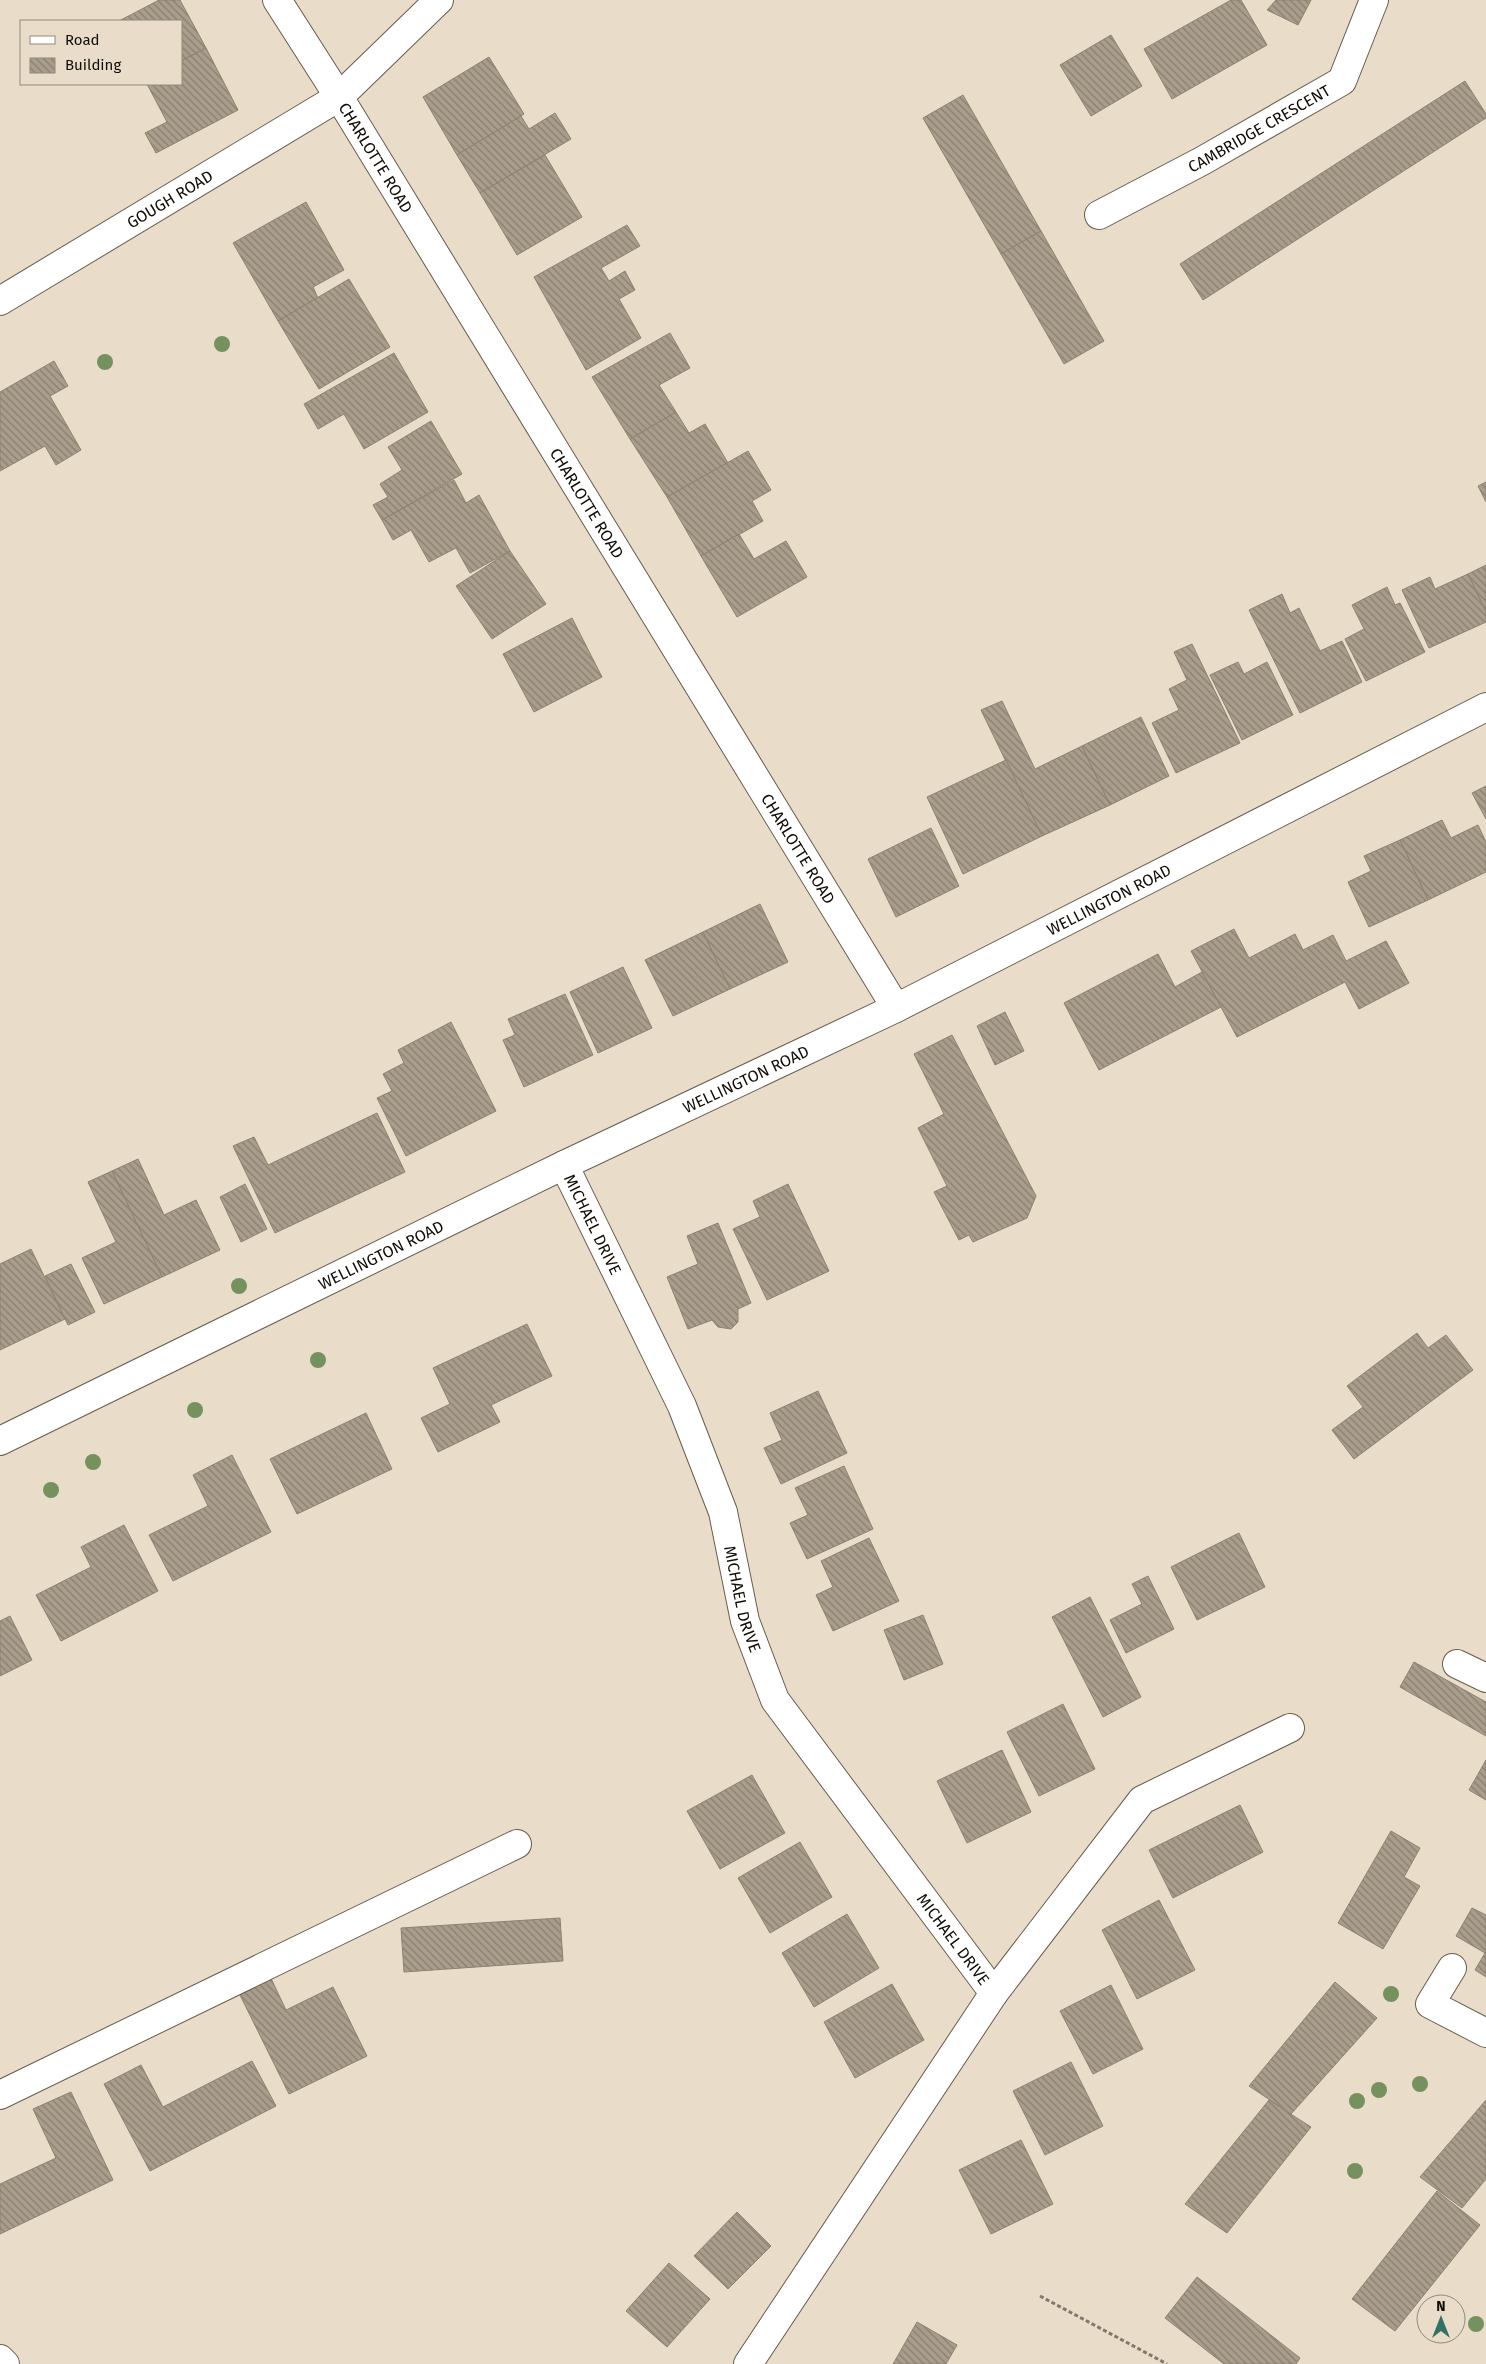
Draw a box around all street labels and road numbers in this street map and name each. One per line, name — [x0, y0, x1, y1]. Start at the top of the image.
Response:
street label: CAMBRIDGE CRESCENT — [1185, 80, 1334, 176]
street label: CHARLOTTE ROAD — [335, 99, 417, 216]
street label: GOUGH ROAD — [123, 166, 216, 232]
street label: CHARLOTTE ROAD — [546, 444, 628, 562]
street label: CHARLOTTE ROAD — [758, 790, 839, 907]
street label: WELLINGTON ROAD — [1043, 860, 1174, 939]
street label: WELLINGTON ROAD — [680, 1041, 812, 1117]
street label: MICHAEL DRIVE — [560, 1171, 626, 1277]
street label: WELLINGTON ROAD — [315, 1216, 447, 1293]
street label: MICHAEL DRIVE — [720, 1544, 765, 1655]
street label: MICHAEL DRIVE — [913, 1890, 994, 1988]

